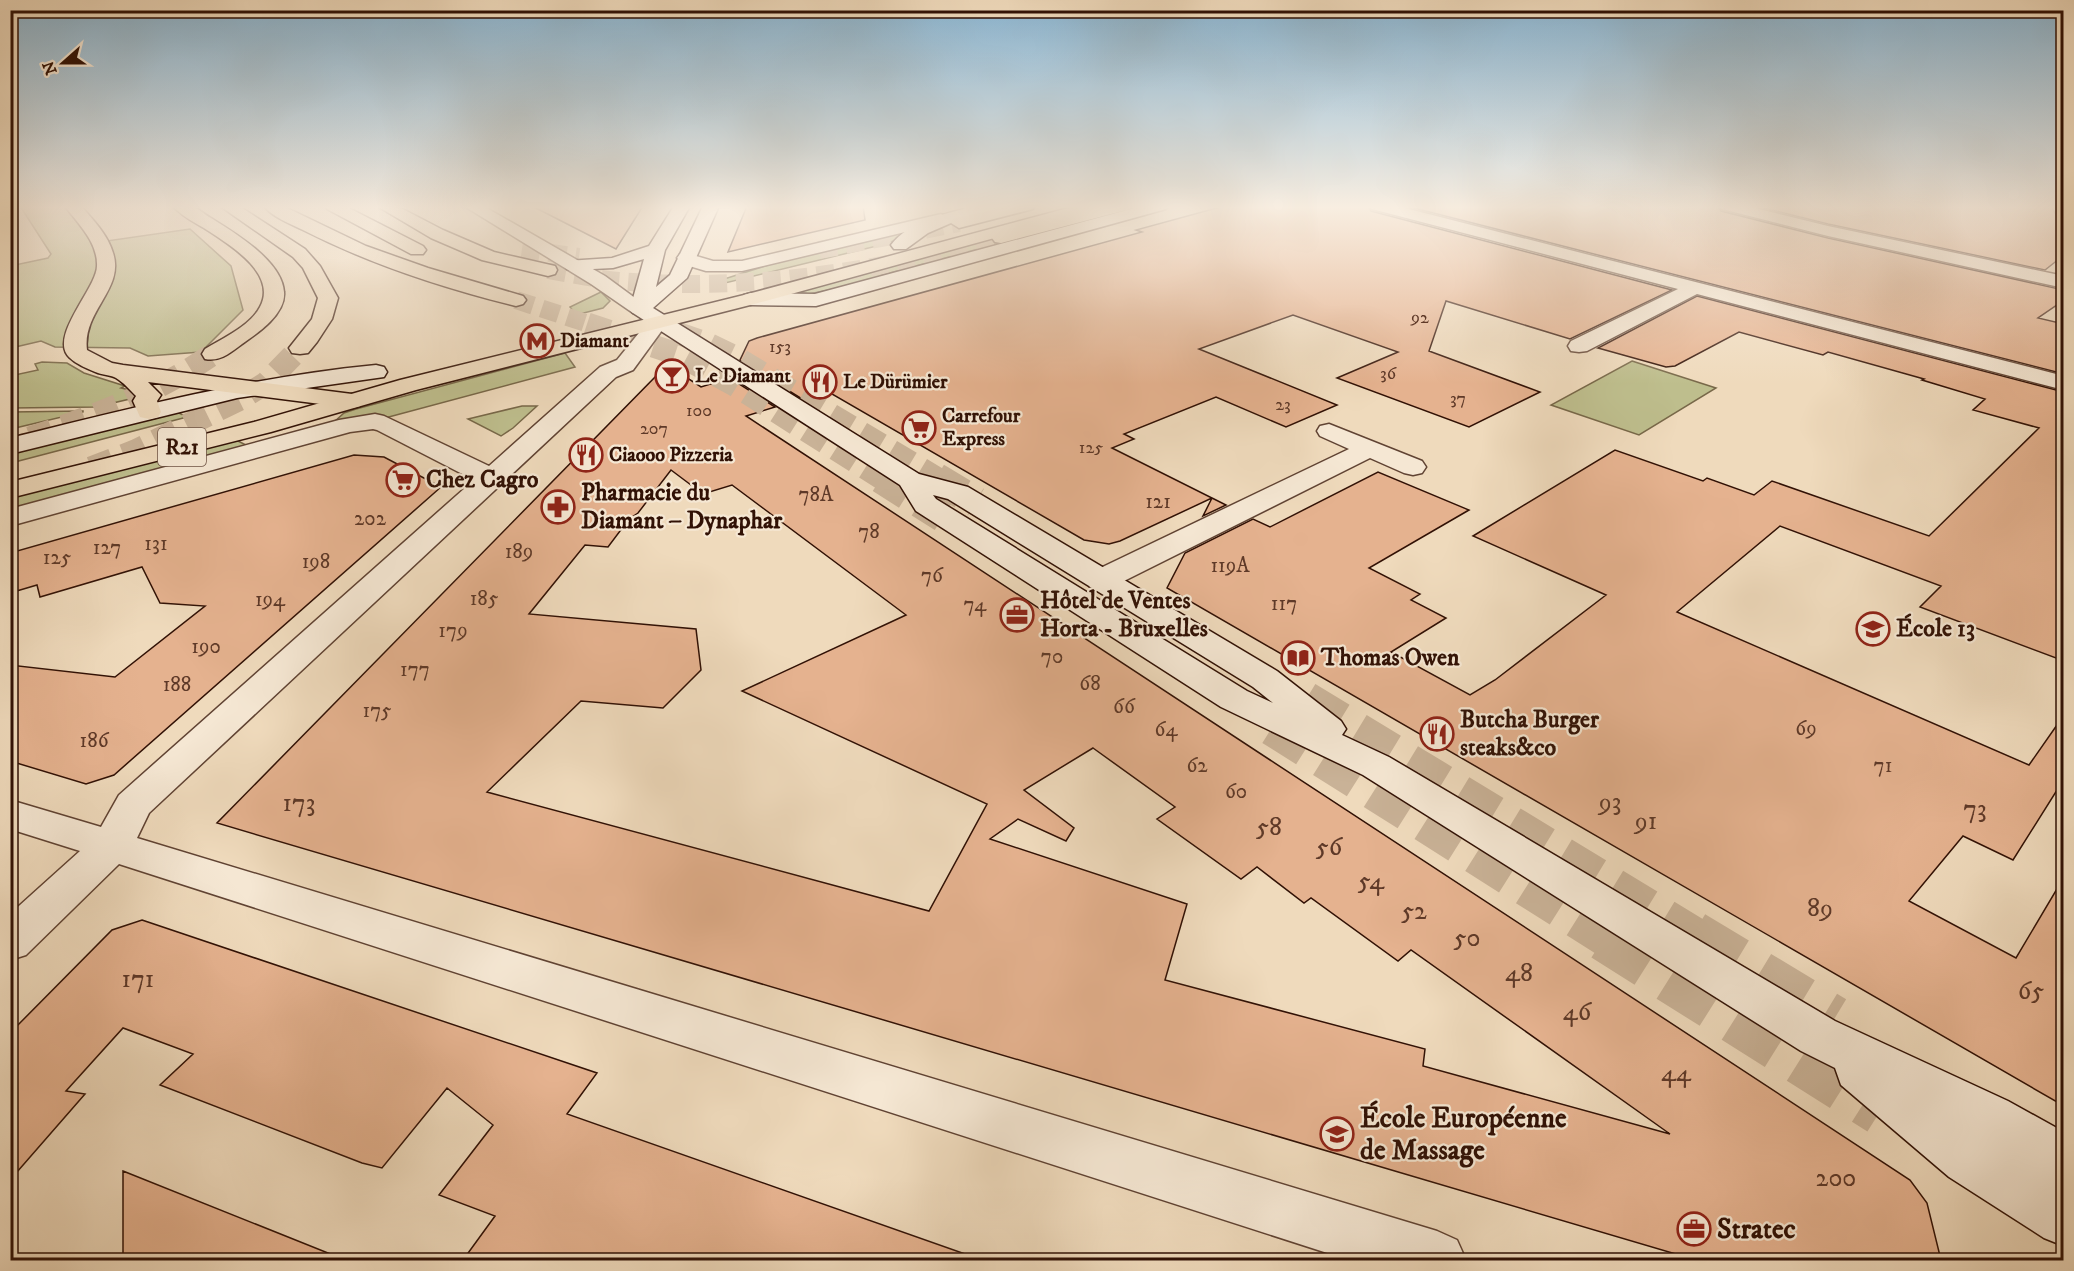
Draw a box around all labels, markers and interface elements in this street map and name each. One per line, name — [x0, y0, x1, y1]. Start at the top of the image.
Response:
north arrow — [33, 33, 93, 93]
text: N — [38, 58, 62, 78]
house number: 92 — [1410, 307, 1429, 329]
metro station icon: Diamant — [519, 323, 555, 359]
place label: Diamant — [560, 329, 629, 354]
house number: 153 — [769, 336, 791, 358]
bar icon: Le Diamant — [654, 358, 690, 394]
house number: 36 — [1380, 363, 1397, 385]
place label: Le Diamant — [695, 364, 791, 389]
restaurant icon: Le Dürümier — [802, 364, 838, 400]
place label: Le Dürümier — [843, 370, 948, 395]
house number: 37 — [1450, 388, 1466, 410]
house number: 23 — [1275, 394, 1291, 416]
house number: 100 — [686, 400, 712, 422]
place label: Carrefour Express — [942, 404, 1021, 452]
supermarket icon: Carrefour Express — [901, 410, 937, 446]
house number: 207 — [640, 418, 668, 440]
road number: R21 — [158, 428, 206, 466]
restaurant icon: Ciaooo Pizzeria — [568, 437, 604, 473]
house number: 125 — [1079, 437, 1103, 459]
place label: Ciaooo Pizzeria — [609, 443, 733, 468]
supermarket icon: Chez Cagro — [385, 462, 421, 498]
place label: Chez Cagro — [426, 465, 539, 495]
place label: Pharmacie du Diamant – Dynaphar — [581, 478, 783, 536]
house number: 78A — [799, 482, 834, 508]
pharmacy icon: Pharmacie du Diamant – Dynaphar — [540, 489, 576, 525]
house number: 121 — [1145, 489, 1171, 515]
house number: 202 — [354, 506, 387, 532]
house number: 78 — [858, 519, 880, 545]
house number: 131 — [144, 531, 168, 557]
house number: 127 — [93, 535, 121, 561]
house number: 189 — [505, 539, 533, 565]
house number: 125 — [43, 545, 71, 571]
house number: 198 — [302, 549, 330, 575]
house number: 119A — [1210, 553, 1250, 579]
house number: 76 — [921, 563, 944, 589]
house number: 185 — [470, 586, 498, 612]
place label: Hôtel de Ventes Horta - Bruxelles — [1040, 586, 1208, 644]
house number: 194 — [255, 587, 286, 613]
house number: 117 — [1271, 591, 1297, 617]
house number: 74 — [964, 592, 987, 618]
office icon: Hôtel de Ventes Horta - Bruxelles — [999, 597, 1035, 633]
school or university icon: École 13 — [1855, 611, 1891, 647]
place label: École 13 — [1896, 613, 1975, 644]
house number: 179 — [438, 618, 468, 644]
house number: 190 — [191, 634, 221, 660]
library icon: Thomas Owen — [1280, 640, 1316, 676]
place label: Thomas Owen — [1320, 643, 1460, 673]
house number: 70 — [1041, 644, 1063, 670]
house number: 177 — [400, 657, 430, 683]
house number: 68 — [1079, 671, 1101, 697]
house number: 188 — [163, 672, 191, 698]
house number: 66 — [1113, 694, 1136, 720]
house number: 175 — [362, 698, 392, 724]
place label: Butcha Burger steaks&co — [1460, 705, 1600, 763]
restaurant icon: Butcha Burger steaks&co — [1419, 716, 1455, 752]
house number: 69 — [1795, 716, 1817, 742]
house number: 64 — [1154, 717, 1178, 743]
house number: 186 — [79, 728, 110, 754]
house number: 62 — [1186, 753, 1208, 779]
house number: 71 — [1874, 753, 1892, 779]
house number: 60 — [1225, 779, 1247, 805]
house number: 93 — [1597, 786, 1621, 819]
house number: 173 — [283, 787, 315, 820]
house number: 73 — [1963, 793, 1987, 826]
house number: 91 — [1633, 805, 1657, 838]
house number: 58 — [1256, 811, 1282, 844]
house number: 56 — [1316, 831, 1344, 864]
house number: 54 — [1358, 865, 1385, 898]
house number: 89 — [1807, 892, 1833, 925]
house number: 52 — [1401, 895, 1427, 928]
house number: 50 — [1454, 922, 1480, 955]
house number: 48 — [1505, 957, 1533, 990]
house number: 171 — [122, 963, 154, 996]
house number: 65 — [2018, 975, 2044, 1008]
house number: 46 — [1563, 996, 1593, 1029]
house number: 44 — [1661, 1057, 1692, 1090]
place label: École Européenne de Massage — [1360, 1100, 1567, 1168]
school or university icon: École Européenne de Massage — [1319, 1116, 1355, 1152]
house number: 200 — [1816, 1162, 1856, 1195]
office icon: Stratec — [1676, 1211, 1712, 1247]
place label: Stratec — [1717, 1212, 1796, 1247]

